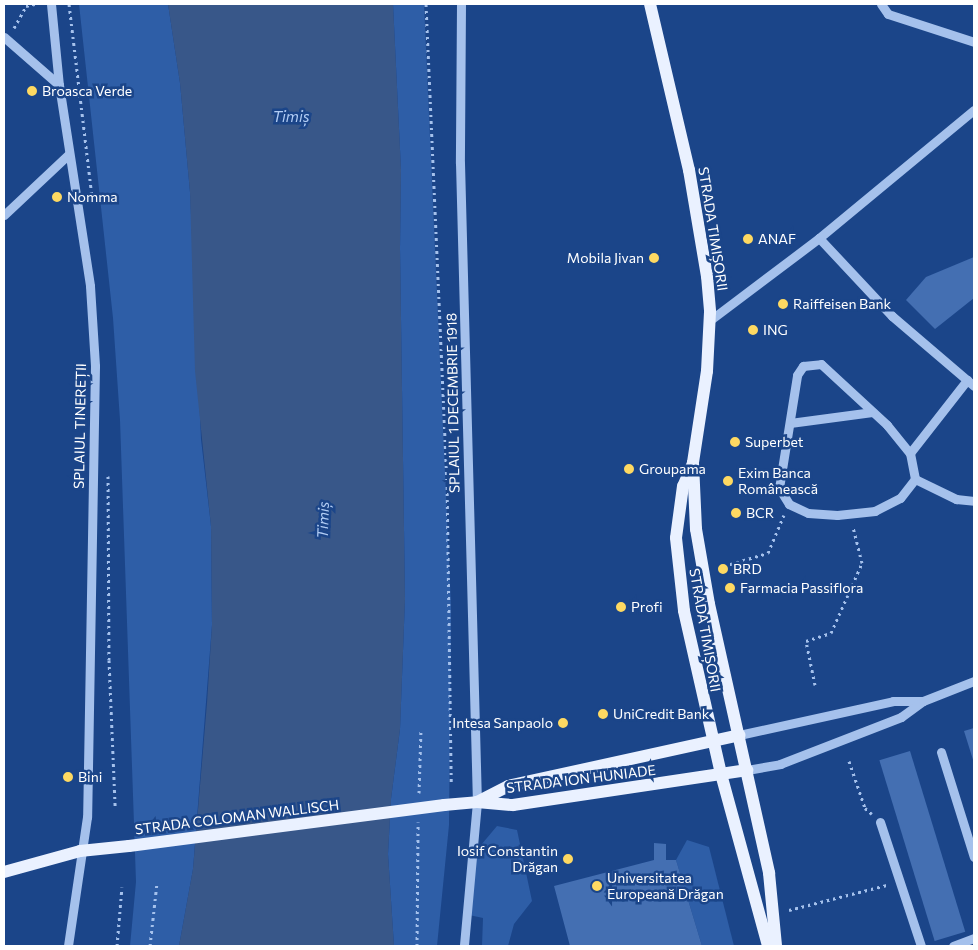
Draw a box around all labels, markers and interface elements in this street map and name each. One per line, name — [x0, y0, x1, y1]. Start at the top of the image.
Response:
place label: Broasca Verde — [42, 83, 132, 99]
marker: Broasca Verde — [26, 85, 38, 97]
water label: Timiș — [272, 108, 310, 126]
street label: STRADA TIMIȘORII — [695, 166, 731, 292]
place label: Nomma — [67, 189, 118, 205]
marker: Nomma — [51, 191, 63, 203]
place label: ANAF — [758, 231, 796, 247]
marker: ANAF — [742, 233, 754, 245]
place label: Mobila Jivan — [567, 250, 644, 266]
marker: Mobila Jivan — [648, 252, 660, 264]
place label: Raiffeisen Bank — [793, 296, 891, 312]
marker: Raiffeisen Bank — [777, 298, 789, 310]
street label: SPLAIUL 1 DECEMBRIE 1918 — [443, 313, 463, 493]
place label: ING — [763, 322, 788, 338]
marker: ING — [747, 324, 759, 336]
street label: SPLAIUL TINEREȚII — [71, 363, 89, 489]
place label: Superbet — [745, 434, 804, 450]
marker: Superbet — [729, 436, 741, 448]
place label: Groupama — [639, 461, 706, 477]
marker: Groupama — [623, 463, 635, 475]
place label: Exim Banca Românească — [738, 465, 818, 498]
marker: Exim Banca Românească — [722, 475, 734, 487]
water label: Timiș — [313, 501, 333, 539]
place label: BCR — [746, 505, 774, 521]
marker: BCR — [730, 507, 742, 519]
place label: BRD — [733, 561, 762, 577]
marker: BRD — [717, 563, 729, 575]
street label: STRADA TIMIȘORII — [686, 567, 724, 693]
place label: Farmacia Passiflora — [740, 580, 863, 596]
marker: Farmacia Passiflora — [724, 582, 736, 594]
place label: Profi — [631, 599, 663, 615]
marker: Profi — [615, 601, 627, 613]
place label: UniCredit Bank — [613, 706, 709, 722]
marker: UniCredit Bank — [597, 708, 609, 720]
place label: Intesa Sanpaolo — [452, 715, 553, 731]
marker: Intesa Sanpaolo — [557, 717, 569, 729]
street label: STRADA ION HUNIADE — [505, 762, 657, 796]
place label: Bini — [78, 769, 102, 785]
marker: Bini — [62, 771, 74, 783]
street label: STRADA COLOMAN WALLISCH — [134, 796, 340, 838]
place label: Iosif Constantin Drăgan — [457, 843, 558, 876]
marker: Iosif Constantin Drăgan — [562, 853, 574, 865]
place label: Universitatea Europeană Drăgan — [607, 870, 724, 902]
marker: Universitatea Europeană Drăgan — [591, 880, 603, 892]

